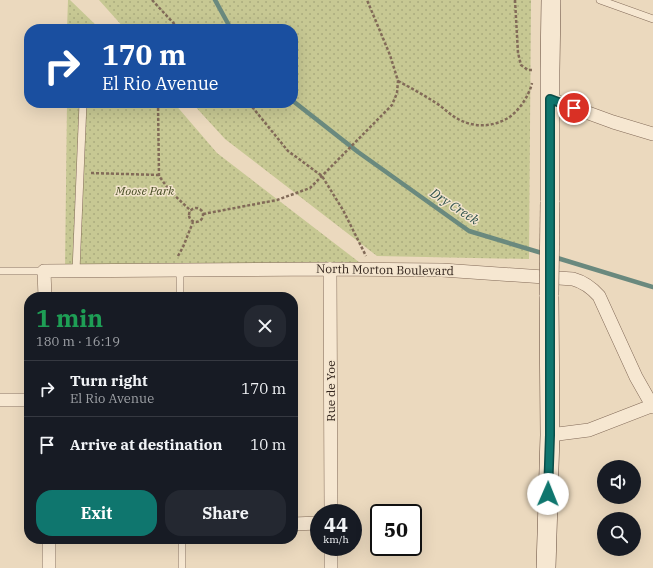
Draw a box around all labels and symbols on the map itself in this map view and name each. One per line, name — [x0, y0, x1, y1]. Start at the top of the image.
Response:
pin — [557, 91, 591, 125]
park label: Moose Park — [115, 183, 175, 198]
water label: Dry Creek — [426, 184, 482, 229]
street label: North Morton Boulevard — [316, 261, 454, 278]
street label: Rue de Yoe — [323, 360, 338, 422]
position arrow — [527, 473, 569, 515]
speed limit sign: 50 — [370, 504, 422, 556]

